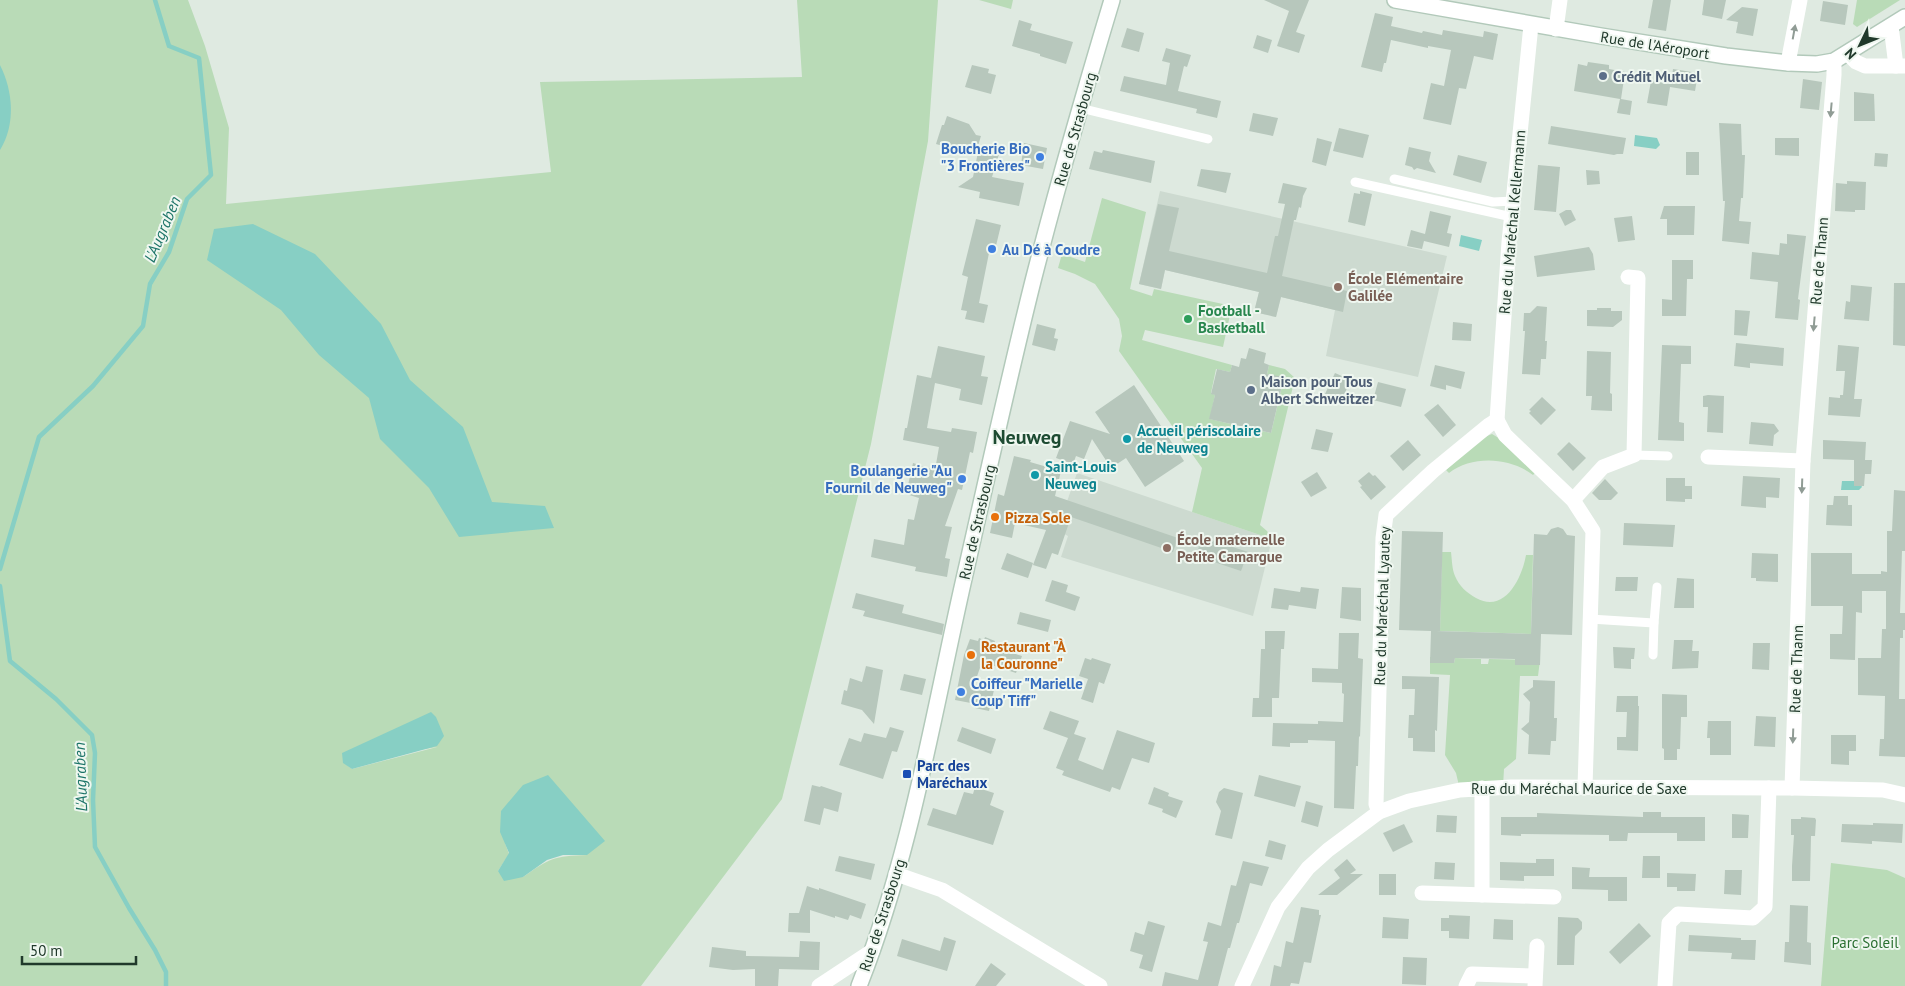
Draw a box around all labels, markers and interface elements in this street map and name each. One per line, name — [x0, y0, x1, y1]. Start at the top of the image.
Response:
north arrow — [1835, 20, 1885, 70]
one-way arrow — [1791, 23, 1799, 39]
street label: Rue de l'Aéroport — [1599, 27, 1711, 63]
text: N — [1841, 44, 1860, 63]
place label: Crédit Mutuel — [1613, 67, 1701, 86]
street label: Rue de Strasbourg — [1050, 70, 1100, 188]
marker: Crédit Mutuel — [1597, 70, 1609, 82]
one-way arrow — [1827, 102, 1835, 118]
street label: Rue du Maréchal Kellermann — [1494, 129, 1530, 315]
place label: Boucherie Bio "3 Frontières" — [940, 139, 1030, 175]
marker: Boucherie Bio "3 Frontières" — [1034, 151, 1046, 163]
water label: L'Augraben — [139, 193, 185, 265]
street label: Rue de Thann — [1806, 216, 1832, 306]
place label: Au Dé à Coudre — [1002, 240, 1100, 259]
marker: Au Dé à Coudre — [986, 243, 998, 255]
place label: École Elémentaire Galilée — [1348, 269, 1464, 305]
marker: École Elémentaire Galilée — [1332, 281, 1344, 293]
place label: Football - Basketball — [1198, 301, 1266, 337]
marker: Football - Basketball — [1182, 313, 1194, 325]
one-way arrow — [1810, 317, 1818, 333]
place label: Maison pour Tous Albert Schweitzer — [1261, 372, 1375, 408]
marker: Maison pour Tous Albert Schweitzer — [1245, 384, 1257, 396]
place label: Accueil périscolaire de Neuweg — [1137, 421, 1261, 457]
district label: Neuweg — [992, 424, 1062, 450]
marker: Accueil périscolaire de Neuweg — [1121, 433, 1133, 445]
place label: Saint-Louis Neuweg — [1045, 457, 1117, 493]
place label: Boulangerie "Au Fournil de Neuweg" — [825, 461, 952, 497]
street label: Rue de Strasbourg — [955, 463, 999, 581]
marker: Saint-Louis Neuweg — [1029, 469, 1041, 481]
marker: Boulangerie "Au Fournil de Neuweg" — [956, 473, 968, 485]
one-way arrow — [1797, 479, 1805, 495]
place label: Pizza Sole — [1005, 508, 1071, 527]
marker: Pizza Sole — [989, 511, 1001, 523]
street label: Rue du Maréchal Lyautey — [1370, 526, 1394, 686]
place label: École maternelle Petite Camargue — [1177, 530, 1285, 566]
marker: École maternelle Petite Camargue — [1161, 542, 1173, 554]
street label: Rue de Thann — [1785, 625, 1807, 713]
place label: Restaurant "À la Couronne" — [981, 637, 1067, 673]
marker: Restaurant "À la Couronne" — [965, 649, 977, 661]
place label: Coiffeur "Marielle Coup' Tiff" — [971, 674, 1083, 710]
marker: Coiffeur "Marielle Coup' Tiff" — [955, 686, 967, 698]
one-way arrow — [1789, 729, 1797, 745]
water label: L'Augraben — [69, 742, 91, 812]
place label: Parc des Maréchaux — [917, 756, 987, 792]
marker: Parc des Maréchaux — [901, 768, 913, 780]
street label: Rue du Maréchal Maurice de Saxe — [1471, 779, 1687, 798]
street label: Rue de Strasbourg — [855, 856, 909, 974]
park label: Parc Soleil — [1831, 933, 1899, 952]
scale bar — [22, 934, 136, 966]
text: 50 m — [30, 941, 63, 960]

